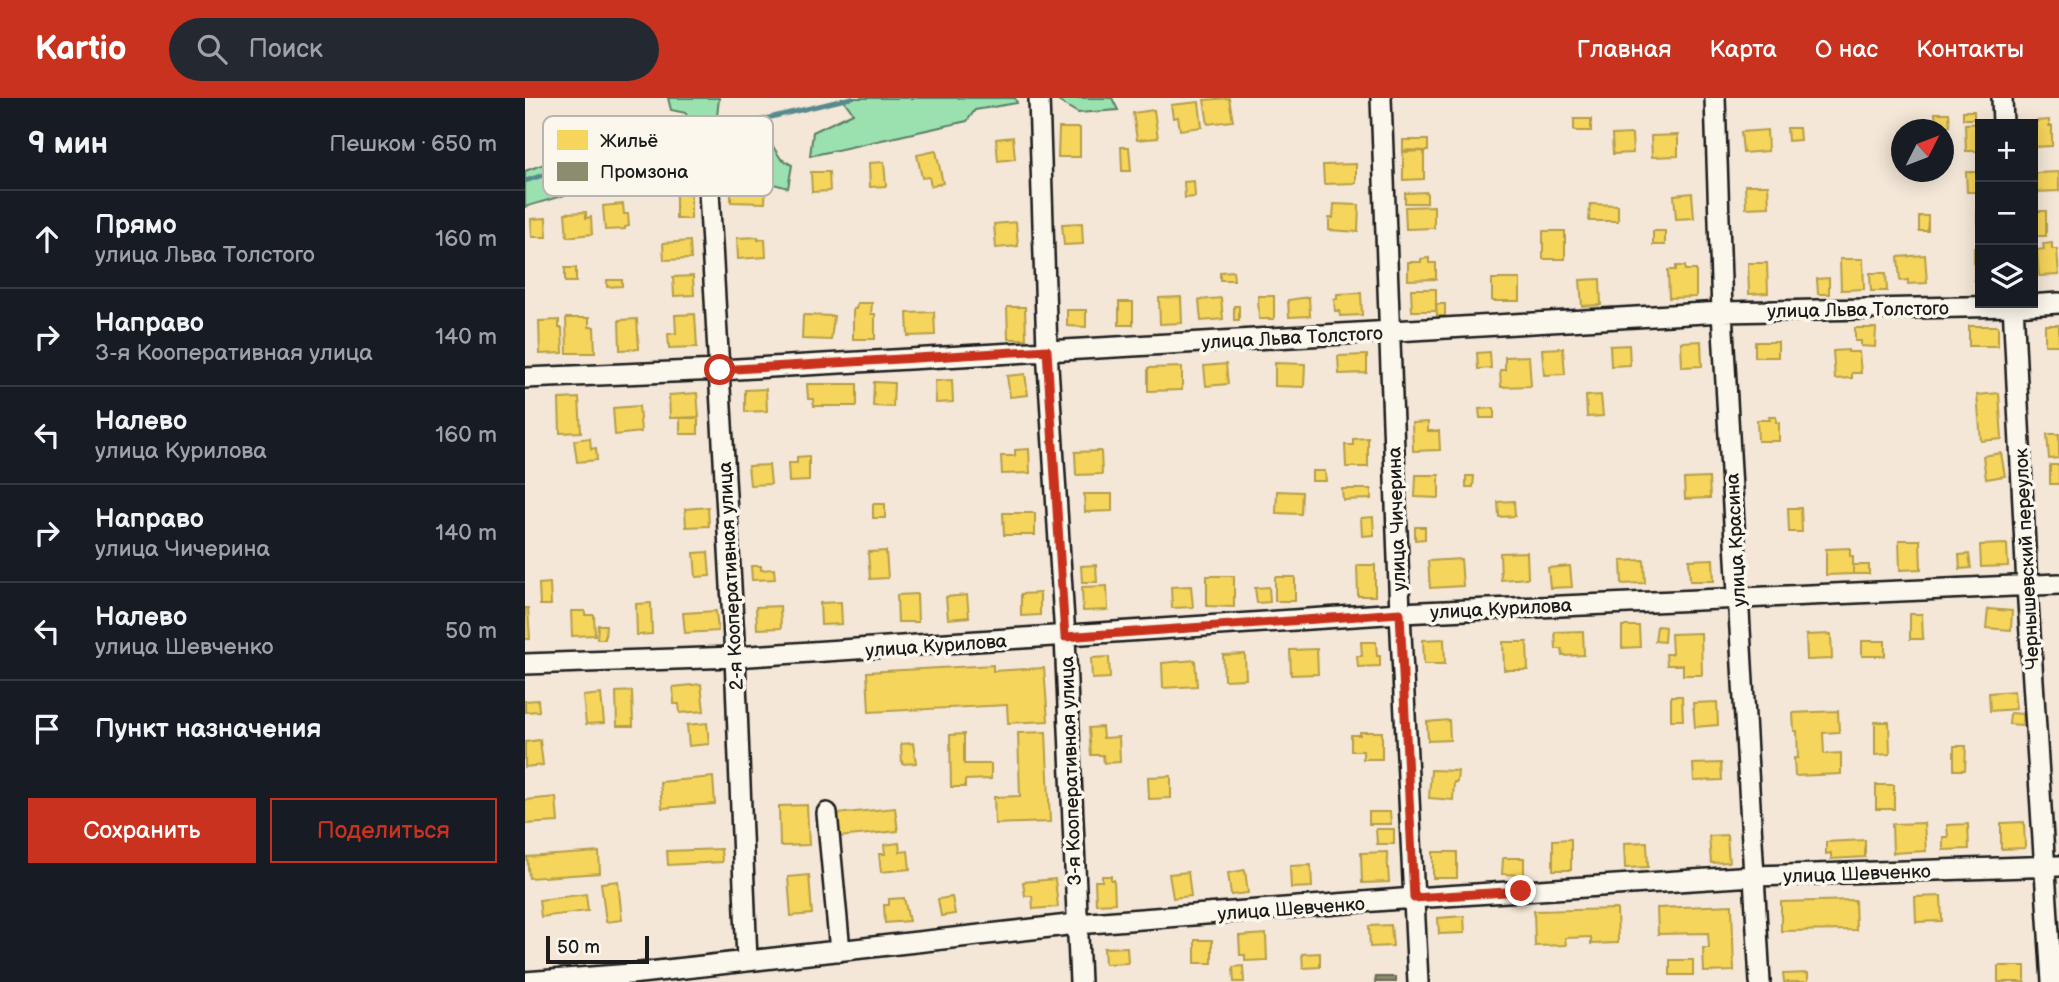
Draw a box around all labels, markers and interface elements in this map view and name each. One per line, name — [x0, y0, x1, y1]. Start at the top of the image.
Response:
search box — [169, 18, 659, 81]
text: Kartio — [35, 29, 127, 69]
icon: search — [193, 30, 231, 68]
text: Поиск — [249, 34, 323, 65]
text: Главная — [1577, 35, 1671, 64]
text: Карта — [1709, 35, 1777, 64]
text: О нас — [1815, 35, 1878, 64]
text: Контакты — [1916, 35, 2024, 64]
legend — [543, 116, 773, 196]
north arrow — [1891, 119, 1954, 182]
map controls — [1975, 119, 2038, 308]
button: + — [1975, 119, 2038, 182]
text: 9 мин — [28, 126, 108, 162]
text: Пешком · 650 m — [329, 130, 497, 158]
text: Жильё — [600, 130, 658, 153]
text: Промзона — [600, 161, 688, 184]
button: − — [1975, 182, 2038, 245]
text: Прямо — [95, 210, 177, 241]
icon: ahead — [28, 220, 66, 258]
text: 160 m — [435, 225, 497, 253]
text: улица Льва Толстого — [95, 241, 315, 269]
button: layers — [1975, 245, 2038, 308]
street label: улица Льва Толстого — [1767, 297, 1949, 324]
text: Направо — [95, 308, 204, 339]
icon: right — [28, 318, 66, 356]
street label: улица Льва Толстого — [1201, 322, 1383, 355]
text: 140 m — [435, 323, 497, 351]
text: 3-я Кооперативная улица — [95, 339, 373, 367]
route start — [704, 354, 735, 385]
text: Налево — [95, 406, 187, 437]
icon: left — [28, 416, 66, 454]
text: 160 m — [435, 421, 497, 449]
text: улица Курилова — [95, 437, 267, 465]
street label: улица Чичерина — [1383, 446, 1412, 592]
street label: Чернышевский переулок — [2010, 447, 2045, 670]
street label: 2-я Кооперативная улица — [714, 461, 749, 691]
street label: улица Красина — [1722, 472, 1751, 607]
text: Направо — [95, 504, 204, 535]
icon: right — [28, 514, 66, 552]
text: 140 m — [435, 519, 497, 547]
text: улица Чичерина — [95, 535, 270, 563]
street label: улица Курилова — [1430, 594, 1573, 625]
text: Налево — [95, 602, 187, 633]
icon: left — [28, 612, 66, 650]
text: 50 m — [445, 617, 497, 645]
street label: улица Курилова — [865, 630, 1008, 663]
text: улица Шевченко — [95, 633, 274, 661]
street label: 3-я Кооперативная улица — [1056, 656, 1087, 886]
icon: arrive — [28, 710, 66, 748]
text: Пункт назначения — [95, 714, 321, 745]
button: Сохранить — [28, 798, 256, 863]
button: Поделиться — [270, 798, 497, 863]
street label: улица Шевченко — [1783, 860, 1931, 889]
route end — [1505, 875, 1536, 906]
street label: улица Шевченко — [1217, 893, 1366, 926]
scale bar — [546, 933, 649, 965]
text: 50 m — [557, 936, 600, 959]

